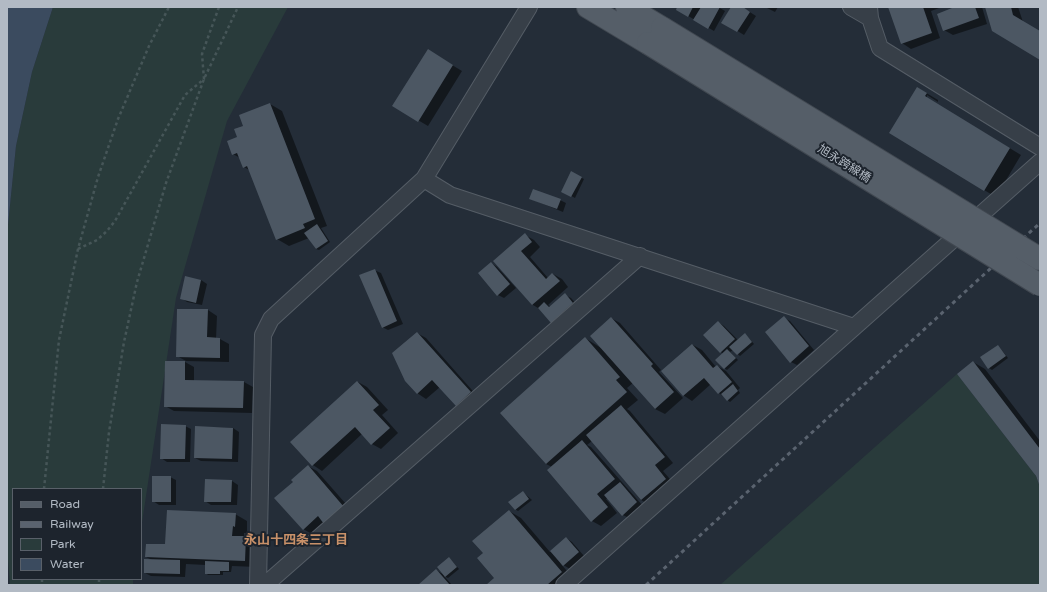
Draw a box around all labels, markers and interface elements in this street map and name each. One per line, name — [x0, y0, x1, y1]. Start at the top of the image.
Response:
street label: 旭永跨線橋 — [815, 142, 873, 186]
legend — [12, 488, 142, 580]
text: Road — [50, 497, 80, 511]
text: Railway — [50, 517, 94, 531]
district label: 永山十四条三丁目 — [244, 533, 348, 549]
text: Park — [50, 537, 76, 551]
text: Water — [50, 557, 84, 571]

